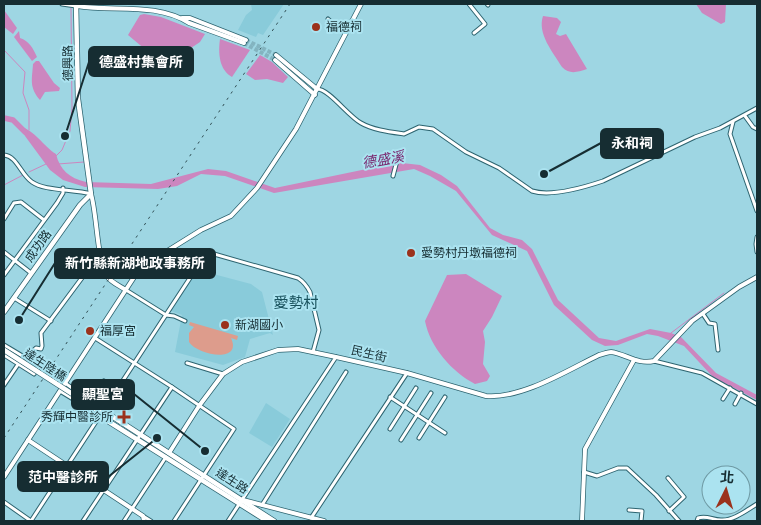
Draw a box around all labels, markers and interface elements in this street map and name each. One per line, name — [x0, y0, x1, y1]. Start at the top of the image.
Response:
place label: 福德祠 — [326, 20, 362, 34]
marker: 福德祠 — [310, 21, 322, 33]
street label: 德興路 — [61, 45, 75, 81]
callout: 德盛村集會所 — [89, 47, 193, 76]
text: 德盛村集會所 — [99, 54, 183, 70]
callout: 永和祠 — [601, 129, 663, 158]
text: 永和祠 — [611, 136, 653, 151]
water label: 德盛溪 — [361, 149, 407, 171]
street label: 成功路 — [22, 227, 54, 265]
place label: 愛勢村丹墩福德祠 — [421, 246, 517, 260]
marker: 愛勢村丹墩福德祠 — [405, 247, 417, 259]
callout: 新竹縣新湖地政事務所 — [55, 249, 215, 278]
text: 新竹縣新湖地政事務所 — [65, 256, 205, 271]
district label: 愛勢村 — [273, 294, 319, 311]
place label: 新湖國小 — [235, 318, 283, 332]
marker: 新湖國小 — [219, 319, 231, 331]
place label: 福厚宮 — [100, 324, 136, 338]
marker: 福厚宮 — [84, 325, 96, 337]
street label: 民生街 — [350, 343, 388, 365]
street label: 達生陸橋 — [21, 346, 69, 384]
callout: 顯聖宮 — [72, 380, 134, 409]
text: 顯聖宮 — [82, 386, 124, 402]
place label: 秀輝中醫診所 — [41, 410, 113, 424]
marker: 秀輝中醫診所 — [117, 410, 131, 424]
callout: 范中醫診所 — [18, 462, 108, 491]
street label: 達生路 — [213, 465, 251, 497]
north arrow — [701, 465, 751, 515]
text: 北 — [719, 469, 735, 486]
text: 范中醫診所 — [28, 470, 98, 485]

